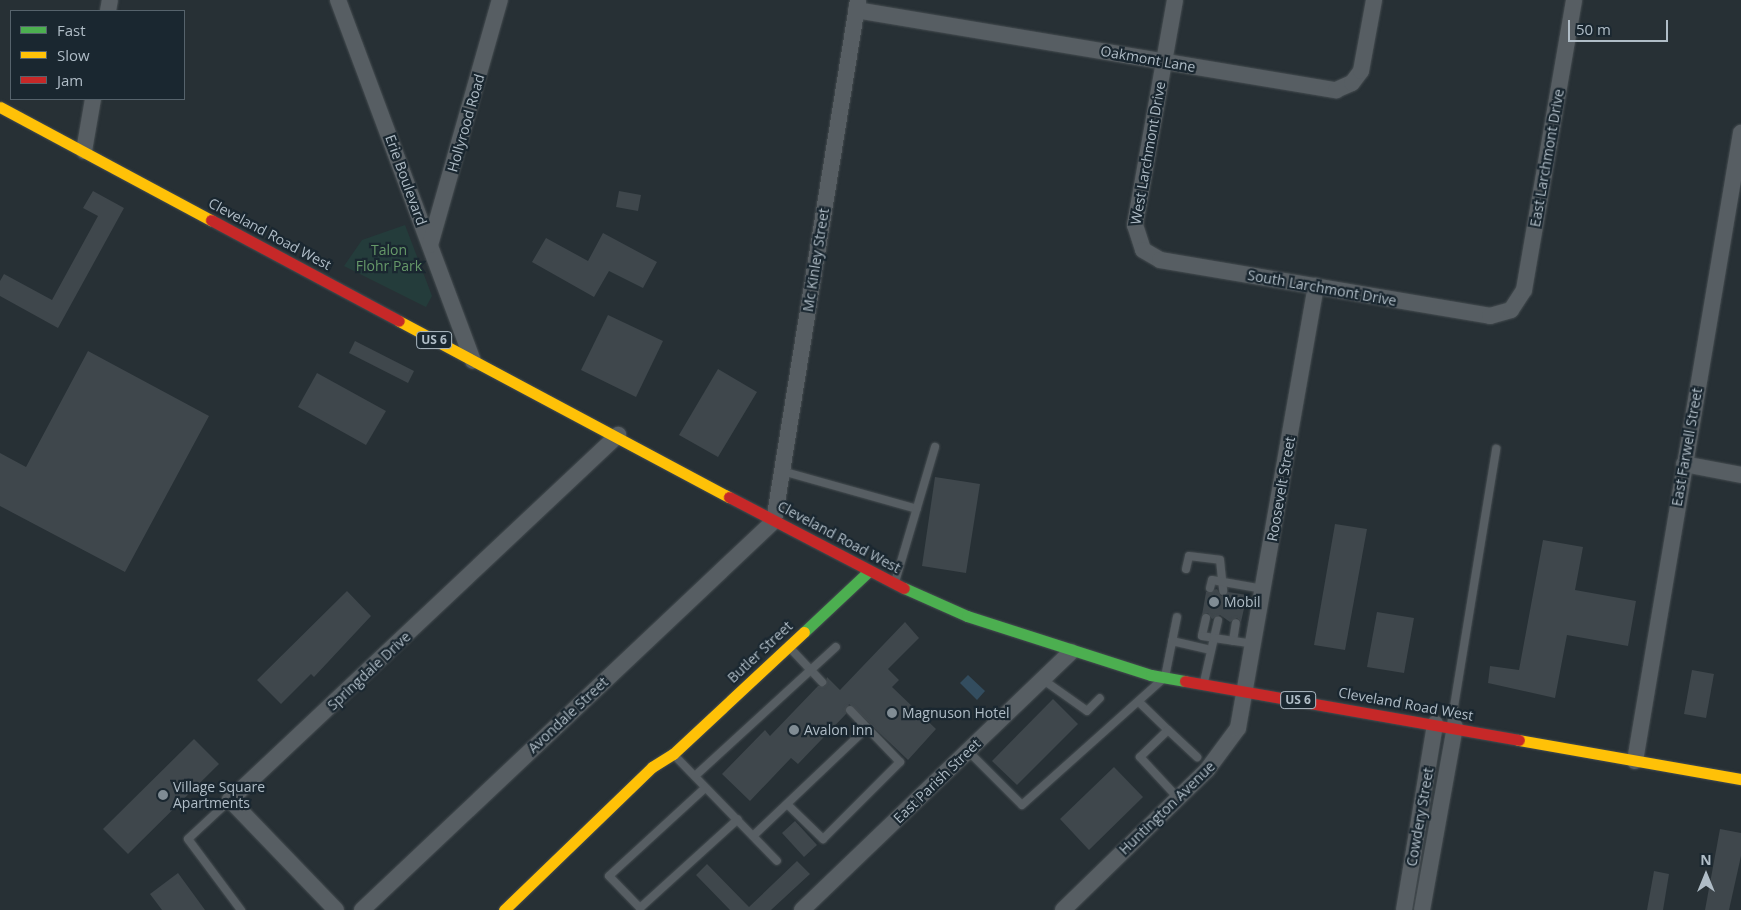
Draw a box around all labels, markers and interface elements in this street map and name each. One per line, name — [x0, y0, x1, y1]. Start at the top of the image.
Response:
legend — [10, 10, 185, 100]
scale bar — [1571, 10, 1671, 42]
text: 50 m — [1576, 19, 1611, 39]
text: Fast — [57, 20, 86, 40]
street label: Oakmont Lane — [1099, 42, 1197, 76]
text: Slow — [57, 45, 90, 65]
text: Jam — [57, 70, 83, 90]
street label: Hollyrood Road — [444, 72, 488, 174]
street label: West Larchmont Drive — [1127, 80, 1169, 226]
street label: East Larchmont Drive — [1527, 88, 1567, 228]
street label: Erie Boulevard — [382, 132, 430, 228]
street label: Cleveland Road West — [206, 195, 334, 273]
street label: Mc Kinley Street — [800, 207, 832, 313]
park label: Talon Flohr Park — [356, 242, 422, 274]
street label: South Larchmont Drive — [1246, 267, 1398, 309]
road number: US 6 — [415, 330, 453, 350]
street label: East Farwell Street — [1668, 386, 1706, 508]
street label: Roosevelt Street — [1264, 435, 1298, 543]
street label: Cleveland Road West — [775, 498, 903, 576]
place label: Mobil — [1224, 594, 1261, 610]
marker: Mobil — [1208, 596, 1220, 608]
street label: Butler Street — [724, 618, 796, 686]
street label: Springdale Drive — [324, 628, 414, 714]
street label: Avondale Street — [524, 674, 612, 756]
street label: Cleveland Road West — [1337, 684, 1475, 724]
road number: US 6 — [1279, 690, 1317, 710]
place label: Magnuson Hotel — [902, 705, 1010, 721]
marker: Magnuson Hotel — [886, 707, 898, 719]
place label: Avalon Inn — [804, 722, 873, 738]
marker: Avalon Inn — [788, 724, 800, 736]
street label: East Parish Street — [890, 735, 984, 827]
street label: Huntington Avenue — [1116, 758, 1218, 858]
street label: Cowdery Street — [1403, 766, 1437, 868]
place label: Village Square Apartments — [173, 779, 265, 812]
marker: Village Square Apartments — [157, 789, 169, 801]
north arrow — [1681, 850, 1731, 900]
text: N — [1700, 850, 1712, 869]

